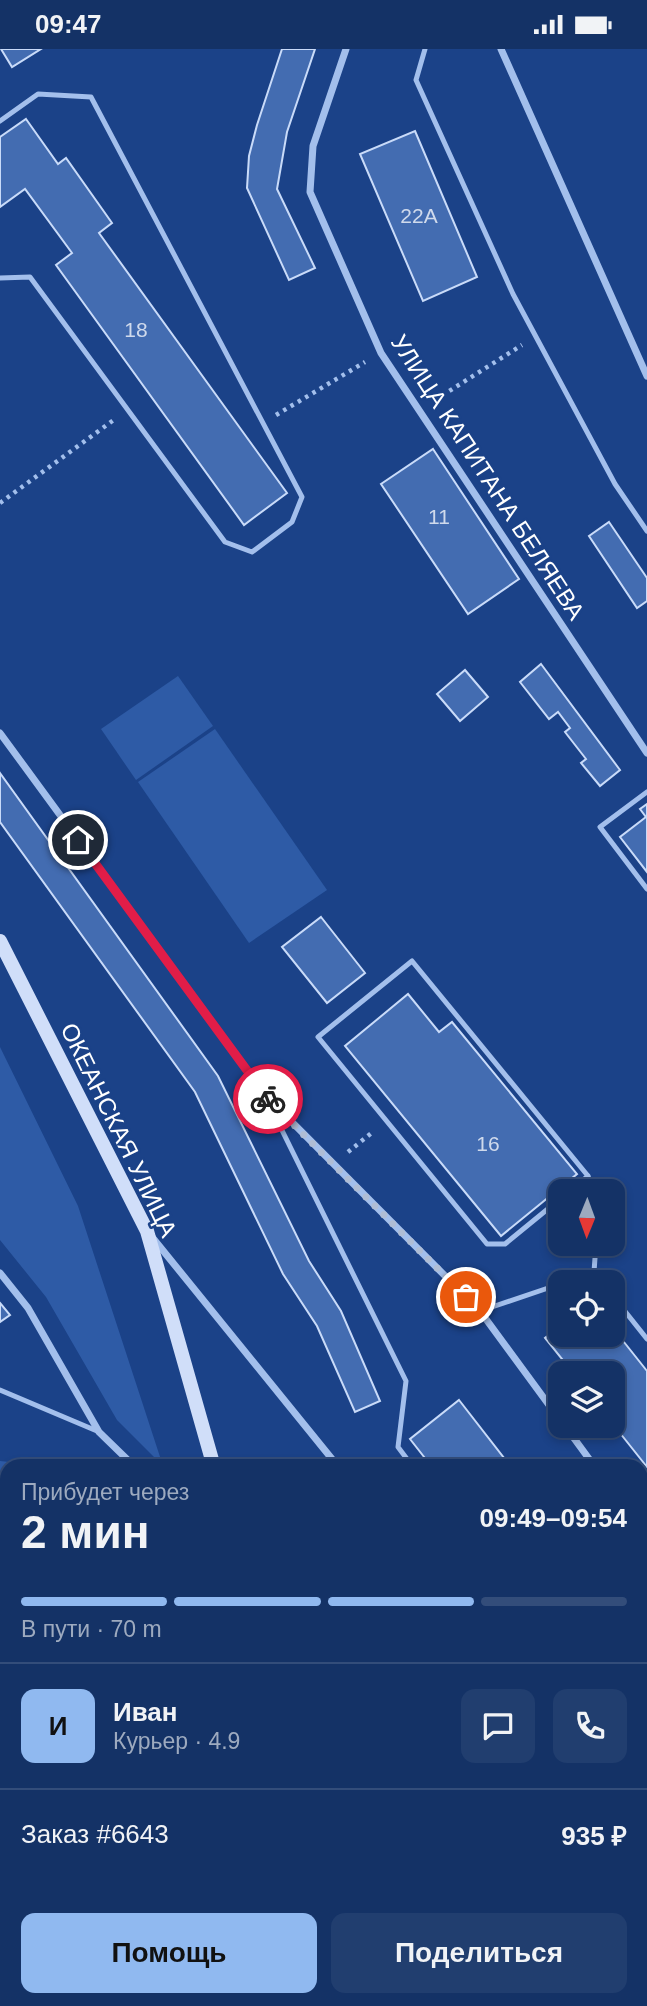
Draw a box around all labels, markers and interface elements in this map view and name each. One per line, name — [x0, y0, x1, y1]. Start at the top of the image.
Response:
text: 09:47 — [35, 9, 102, 39]
house number: 22А — [400, 204, 438, 227]
house number: 18 — [124, 318, 148, 341]
street label: УЛИЦА КАПИТАНА БЕЛЯЕВА — [386, 330, 590, 624]
house number: 11 — [428, 505, 450, 528]
pin — [48, 810, 108, 870]
icon: home — [59, 821, 97, 859]
street label: ОКЕАНСКАЯ УЛИЦА — [55, 1019, 183, 1241]
courier — [233, 1064, 303, 1134]
icon: bike — [249, 1080, 287, 1118]
house number: 16 — [476, 1132, 500, 1155]
north arrow — [548, 1179, 625, 1257]
map controls — [548, 1179, 625, 1438]
pin — [436, 1267, 496, 1327]
button: locate — [548, 1270, 625, 1347]
icon: bag — [447, 1278, 485, 1316]
button: layers — [548, 1361, 625, 1438]
text: Прибудет через — [21, 1479, 189, 1505]
text: 09:49–09:54 — [480, 1503, 627, 1533]
text: 2 мин — [21, 1506, 149, 1558]
text: В пути · 70 m — [21, 1616, 162, 1642]
button: chat — [461, 1689, 535, 1763]
button: phone — [553, 1689, 627, 1763]
text: Иван — [113, 1697, 178, 1727]
text: И — [49, 1711, 67, 1741]
text: Курьер · 4.9 — [113, 1728, 240, 1754]
text: Заказ #6643 — [21, 1819, 169, 1849]
text: 935 ₽ — [561, 1821, 627, 1851]
button: Помощь — [21, 1913, 317, 1993]
button: Поделиться — [331, 1913, 627, 1993]

